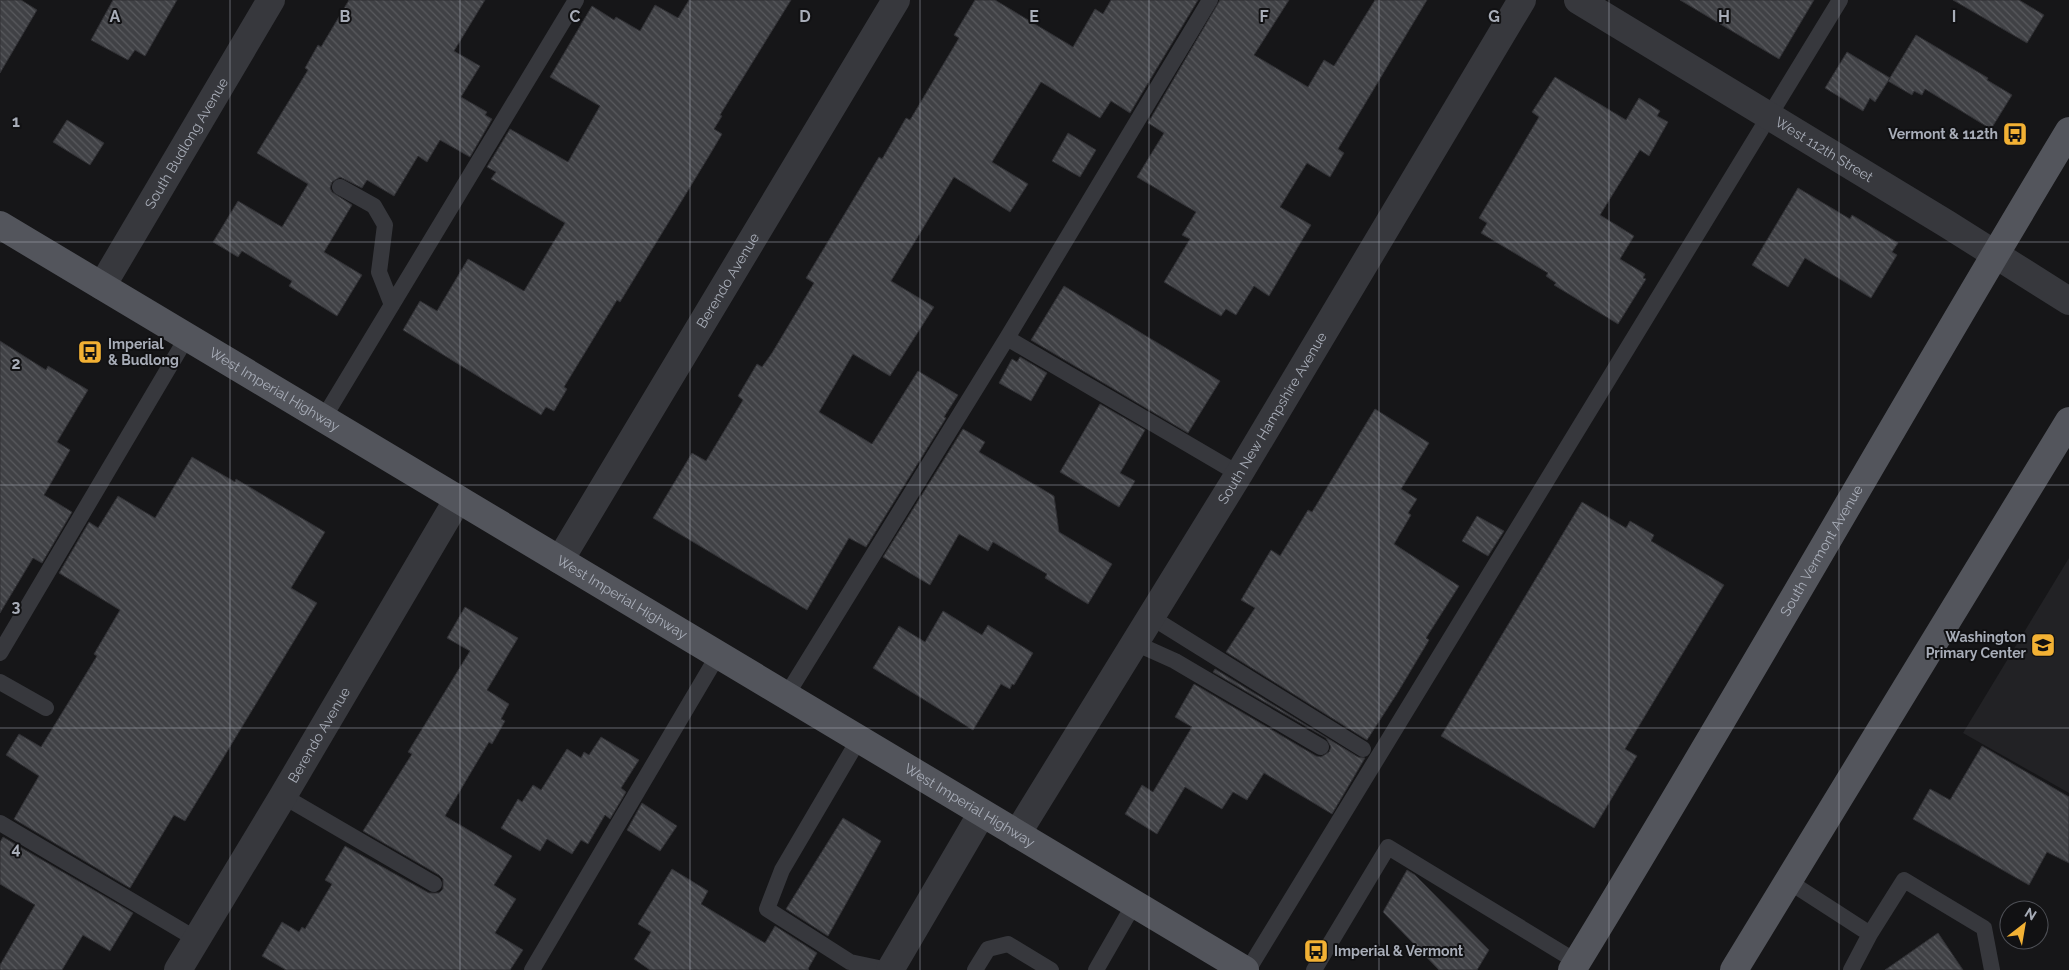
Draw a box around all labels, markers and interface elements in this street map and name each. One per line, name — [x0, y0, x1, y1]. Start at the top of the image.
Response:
text: A — [110, 7, 121, 26]
text: B — [340, 7, 351, 26]
text: C — [570, 7, 581, 26]
text: D — [799, 7, 811, 26]
text: E — [1029, 7, 1039, 26]
text: F — [1259, 7, 1269, 26]
text: G — [1488, 7, 1500, 26]
text: H — [1718, 7, 1730, 26]
text: I — [1952, 7, 1956, 26]
street label: South Budlong Avenue — [142, 75, 231, 211]
text: 1 — [12, 112, 20, 131]
street label: West 112th Street — [1772, 114, 1876, 185]
bus stop icon: Vermont & 112th — [2002, 121, 2028, 147]
place label: Vermont & 112th — [1888, 126, 1998, 142]
street label: Berendo Avenue — [693, 230, 762, 331]
street label: South New Hampshire Avenue — [1214, 329, 1330, 507]
place label: Imperial & Budlong — [108, 336, 179, 368]
bus stop icon: Imperial & Budlong — [77, 339, 103, 365]
street label: West Imperial Highway — [207, 344, 343, 435]
text: 2 — [11, 354, 21, 373]
street label: South Vermont Avenue — [1777, 482, 1866, 619]
street label: West Imperial Highway — [554, 552, 691, 643]
text: 3 — [12, 597, 21, 616]
place label: Washington Primary Center — [1926, 629, 2027, 661]
school or university icon: Washington Primary Center — [2030, 632, 2056, 658]
street label: Berendo Avenue — [285, 684, 353, 786]
street label: West Imperial Highway — [902, 760, 1038, 851]
text: 4 — [11, 839, 21, 858]
north arrow — [1999, 900, 2049, 950]
text: N — [2022, 904, 2039, 923]
bus stop icon: Imperial & Vermont — [1303, 938, 1329, 964]
place label: Imperial & Vermont — [1334, 943, 1464, 959]

